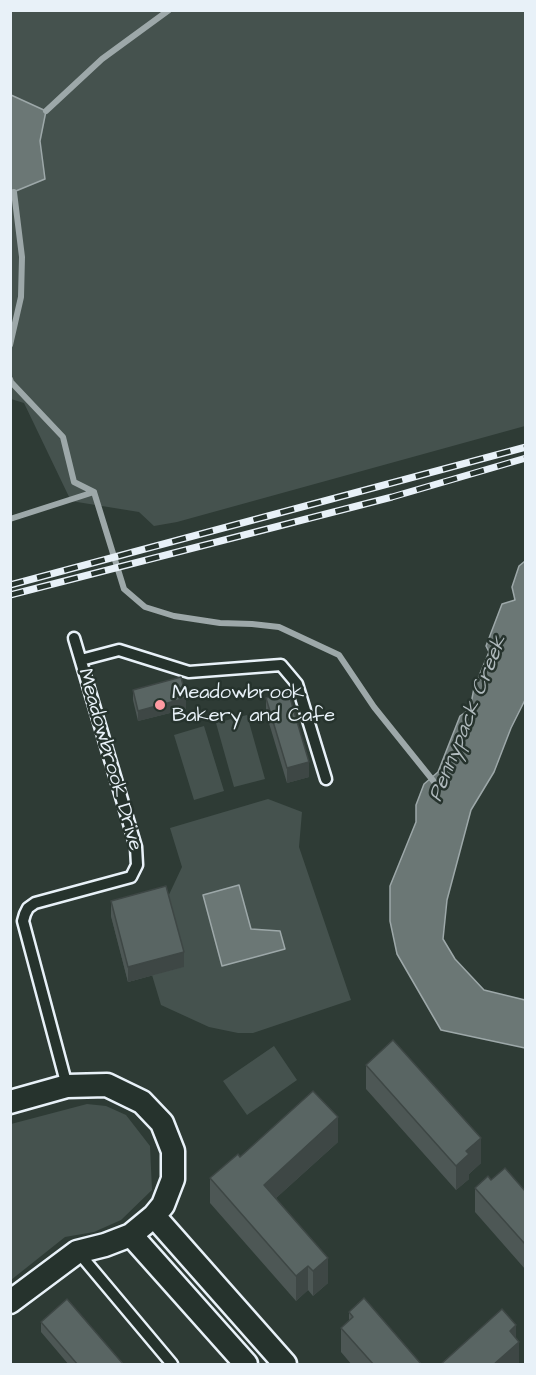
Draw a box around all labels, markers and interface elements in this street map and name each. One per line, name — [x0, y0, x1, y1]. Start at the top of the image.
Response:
water label: Pennypack Creek — [424, 633, 514, 805]
street label: Meadowbrook Drive — [71, 666, 147, 854]
place label: Meadowbrook Bakery and Cafe — [172, 682, 335, 729]
marker: Meadowbrook Bakery and Cafe — [153, 698, 167, 712]

